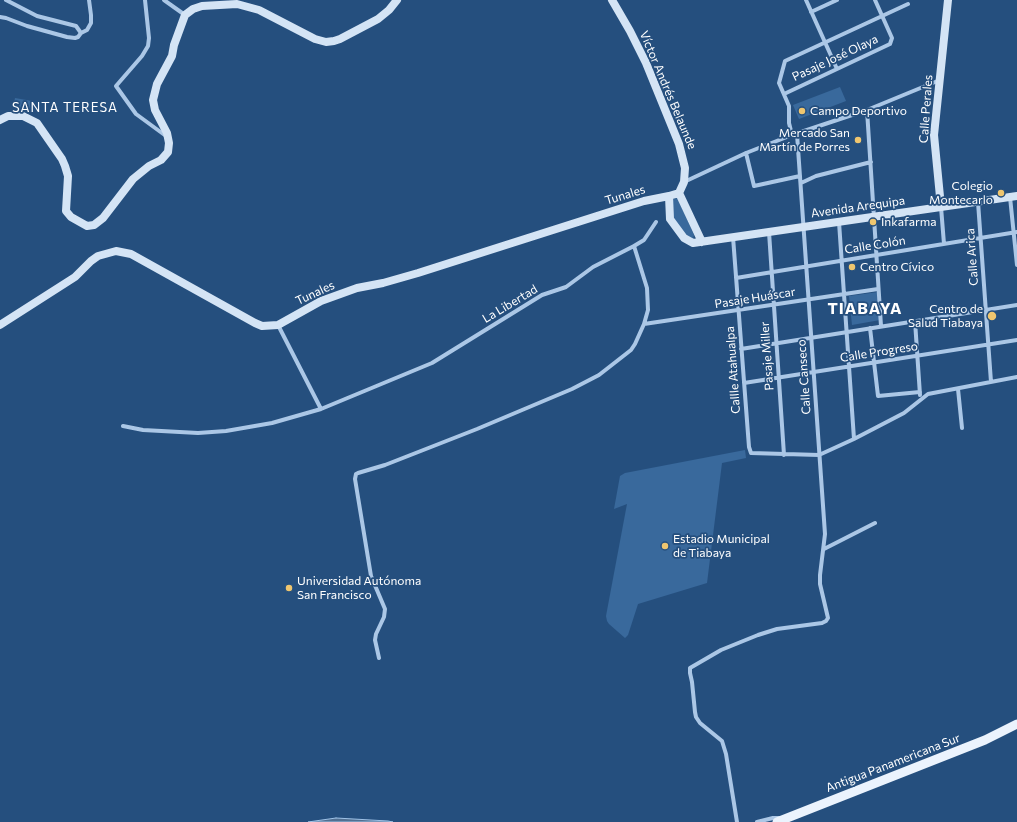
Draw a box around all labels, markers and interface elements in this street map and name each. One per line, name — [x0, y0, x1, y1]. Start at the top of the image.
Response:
street label: Víctor Andrés Belaunde — [637, 29, 699, 151]
street label: Pasaje José Olaya — [790, 32, 880, 84]
street label: Calle Perales — [916, 74, 936, 144]
district label: SANTA TERESA — [12, 100, 118, 116]
place label: Campo Deportivo — [810, 104, 907, 118]
marker: Campo Deportivo — [797, 106, 807, 116]
place label: Mercado San Martín de Porres — [759, 126, 850, 154]
marker: Mercado San Martín de Porres — [853, 135, 863, 145]
place label: Colegio Montecarlo — [929, 179, 993, 207]
street label: Tunales — [603, 182, 647, 208]
marker: Colegio Montecarlo — [996, 188, 1006, 198]
street label: Avenida Arequipa — [810, 193, 906, 221]
place label: Inkafarma — [881, 215, 936, 229]
marker: Inkafarma — [868, 217, 878, 227]
street label: Calle Arica — [963, 228, 981, 286]
street label: Calle Colón — [843, 233, 907, 257]
place label: Centro Cívico — [860, 260, 934, 274]
marker: Centro Cívico — [847, 262, 857, 272]
street label: Tunales — [293, 278, 337, 308]
street label: La Libertad — [480, 282, 540, 326]
street label: Pasaje Huáscar — [714, 285, 796, 311]
district label: TIABAYA — [827, 299, 903, 319]
place label: Centro de Salud Tiabaya — [908, 302, 983, 330]
marker: Centro de Salud Tiabaya — [986, 310, 998, 322]
street label: Pasaje Miller — [757, 321, 777, 391]
street label: Callle Atahualpa — [723, 326, 743, 414]
street label: Calle Canseco — [794, 339, 814, 415]
street label: Calle Progreso — [839, 339, 919, 365]
place label: Estadio Municipal de Tiabaya — [673, 532, 770, 560]
marker: Estadio Municipal de Tiabaya — [660, 541, 670, 551]
place label: Universidad Autónoma San Francisco — [297, 574, 421, 602]
marker: Universidad Autónoma San Francisco — [284, 583, 294, 593]
street label: Antigua Panamericana Sur — [824, 731, 962, 795]

